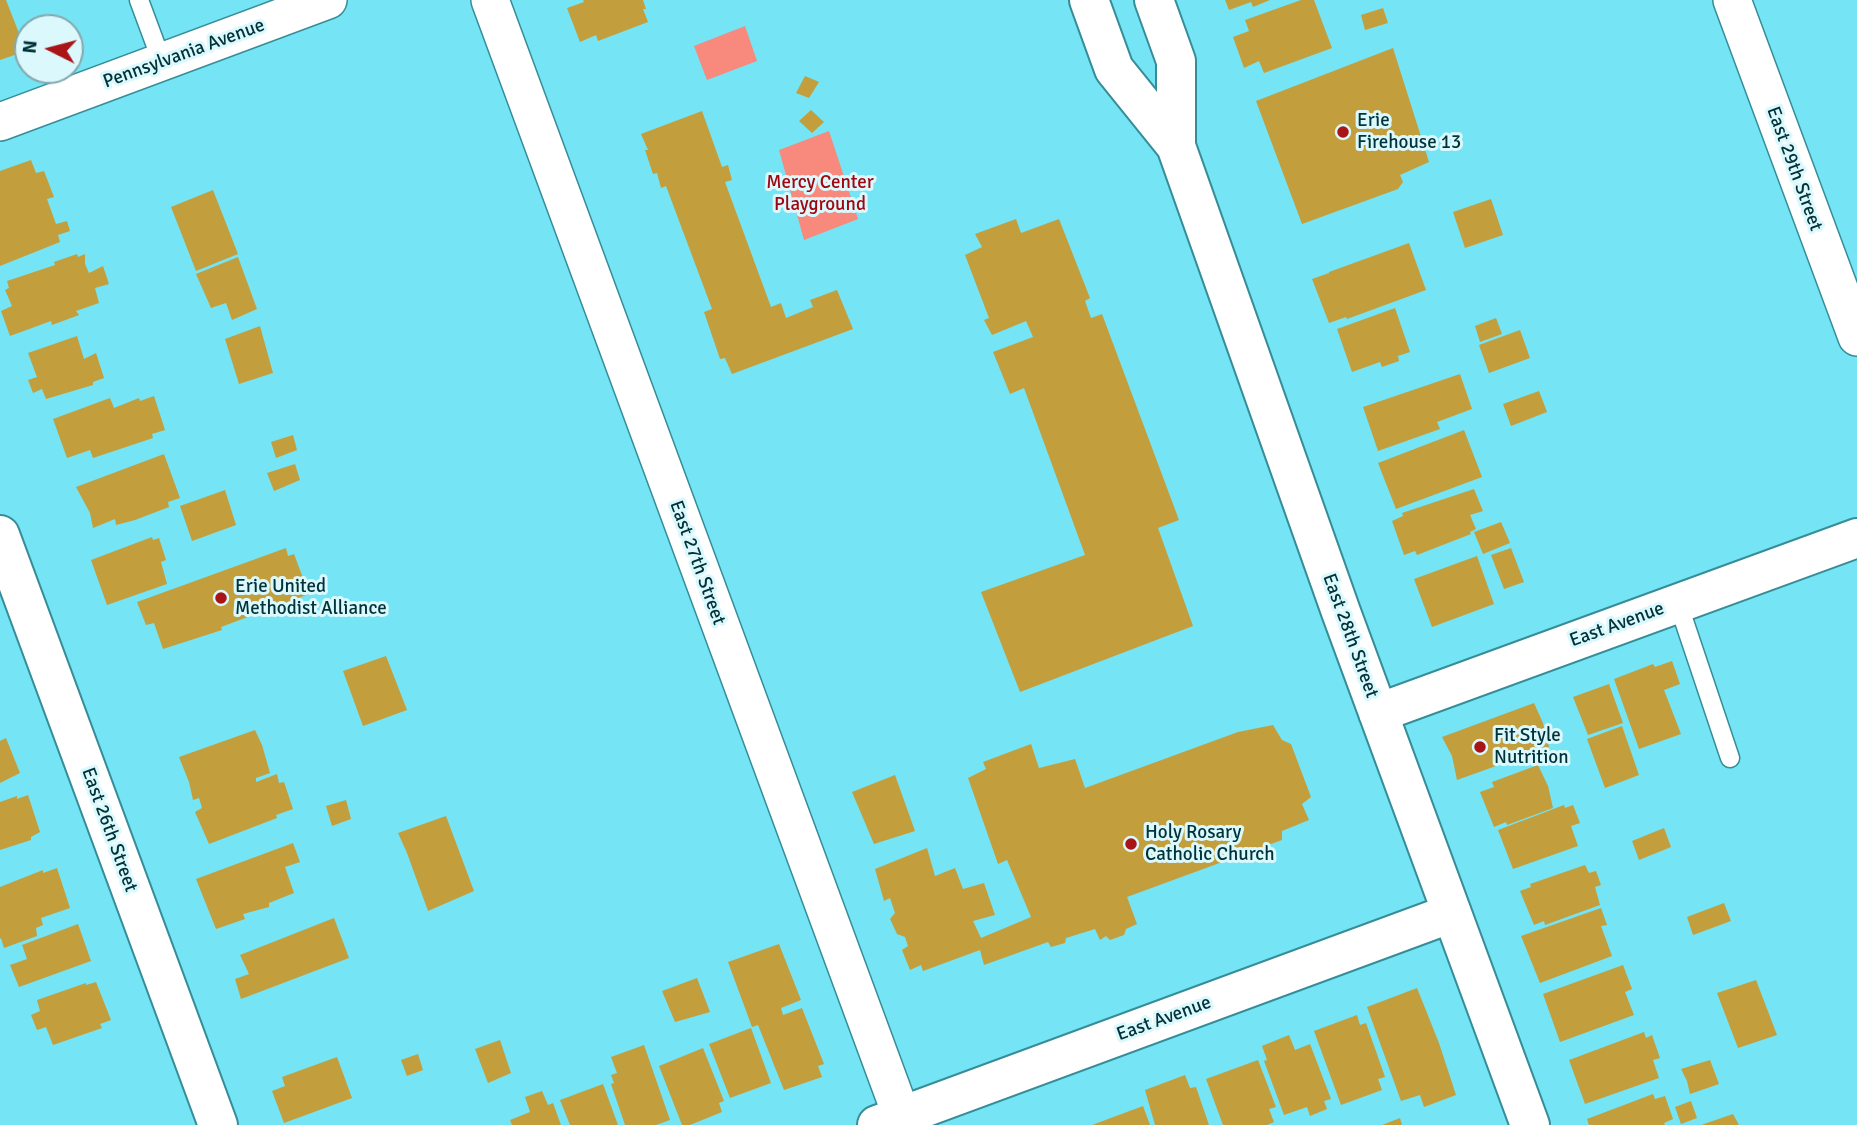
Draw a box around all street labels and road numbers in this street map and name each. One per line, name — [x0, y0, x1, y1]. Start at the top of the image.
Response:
street label: Pennsylvania Avenue — [100, 14, 268, 94]
street label: East 29th Street — [1761, 104, 1827, 234]
street label: East 27th Street — [664, 498, 730, 628]
street label: East 28th Street — [1317, 571, 1383, 701]
street label: East Avenue — [1567, 597, 1667, 653]
street label: East 26th Street — [76, 765, 142, 895]
street label: East Avenue — [1114, 991, 1214, 1047]

